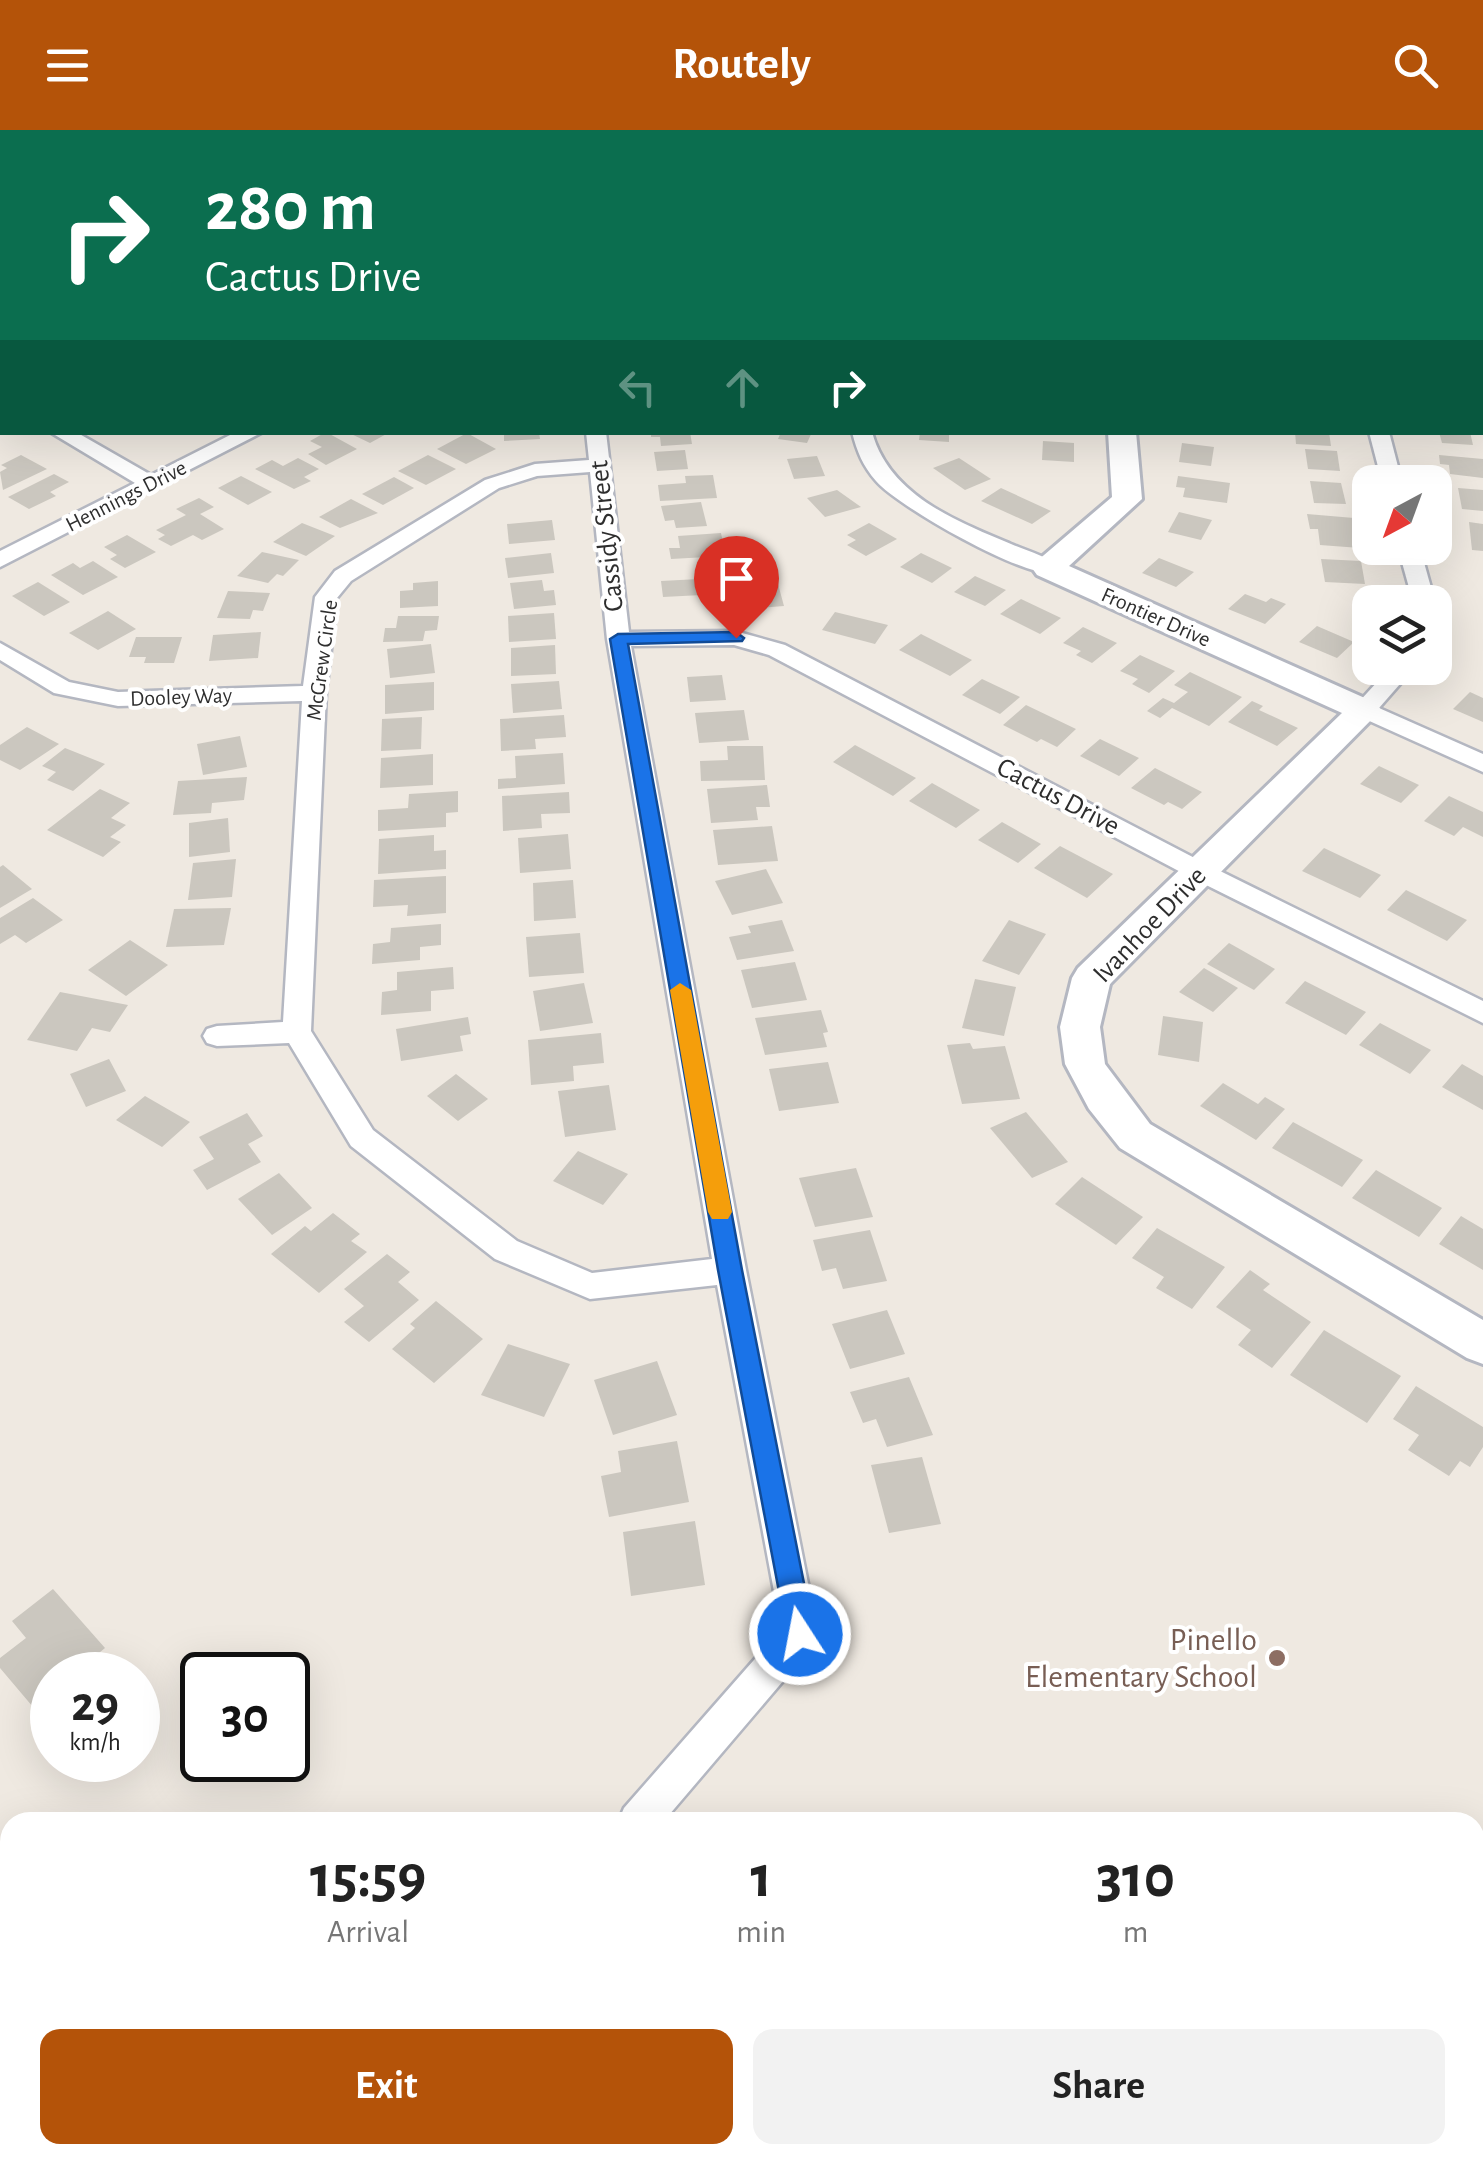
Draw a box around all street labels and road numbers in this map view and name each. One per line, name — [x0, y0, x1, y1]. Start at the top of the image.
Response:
street label: Hennings Drive — [62, 456, 190, 536]
street label: Cassidy Street — [585, 459, 629, 613]
street label: Frontier Drive — [1098, 583, 1214, 651]
street label: McGrew Circle — [303, 598, 341, 722]
street label: Dooley Way — [130, 684, 233, 710]
street label: Cactus Drive — [992, 753, 1124, 841]
street label: Ivanhoe Drive — [1088, 862, 1212, 988]

